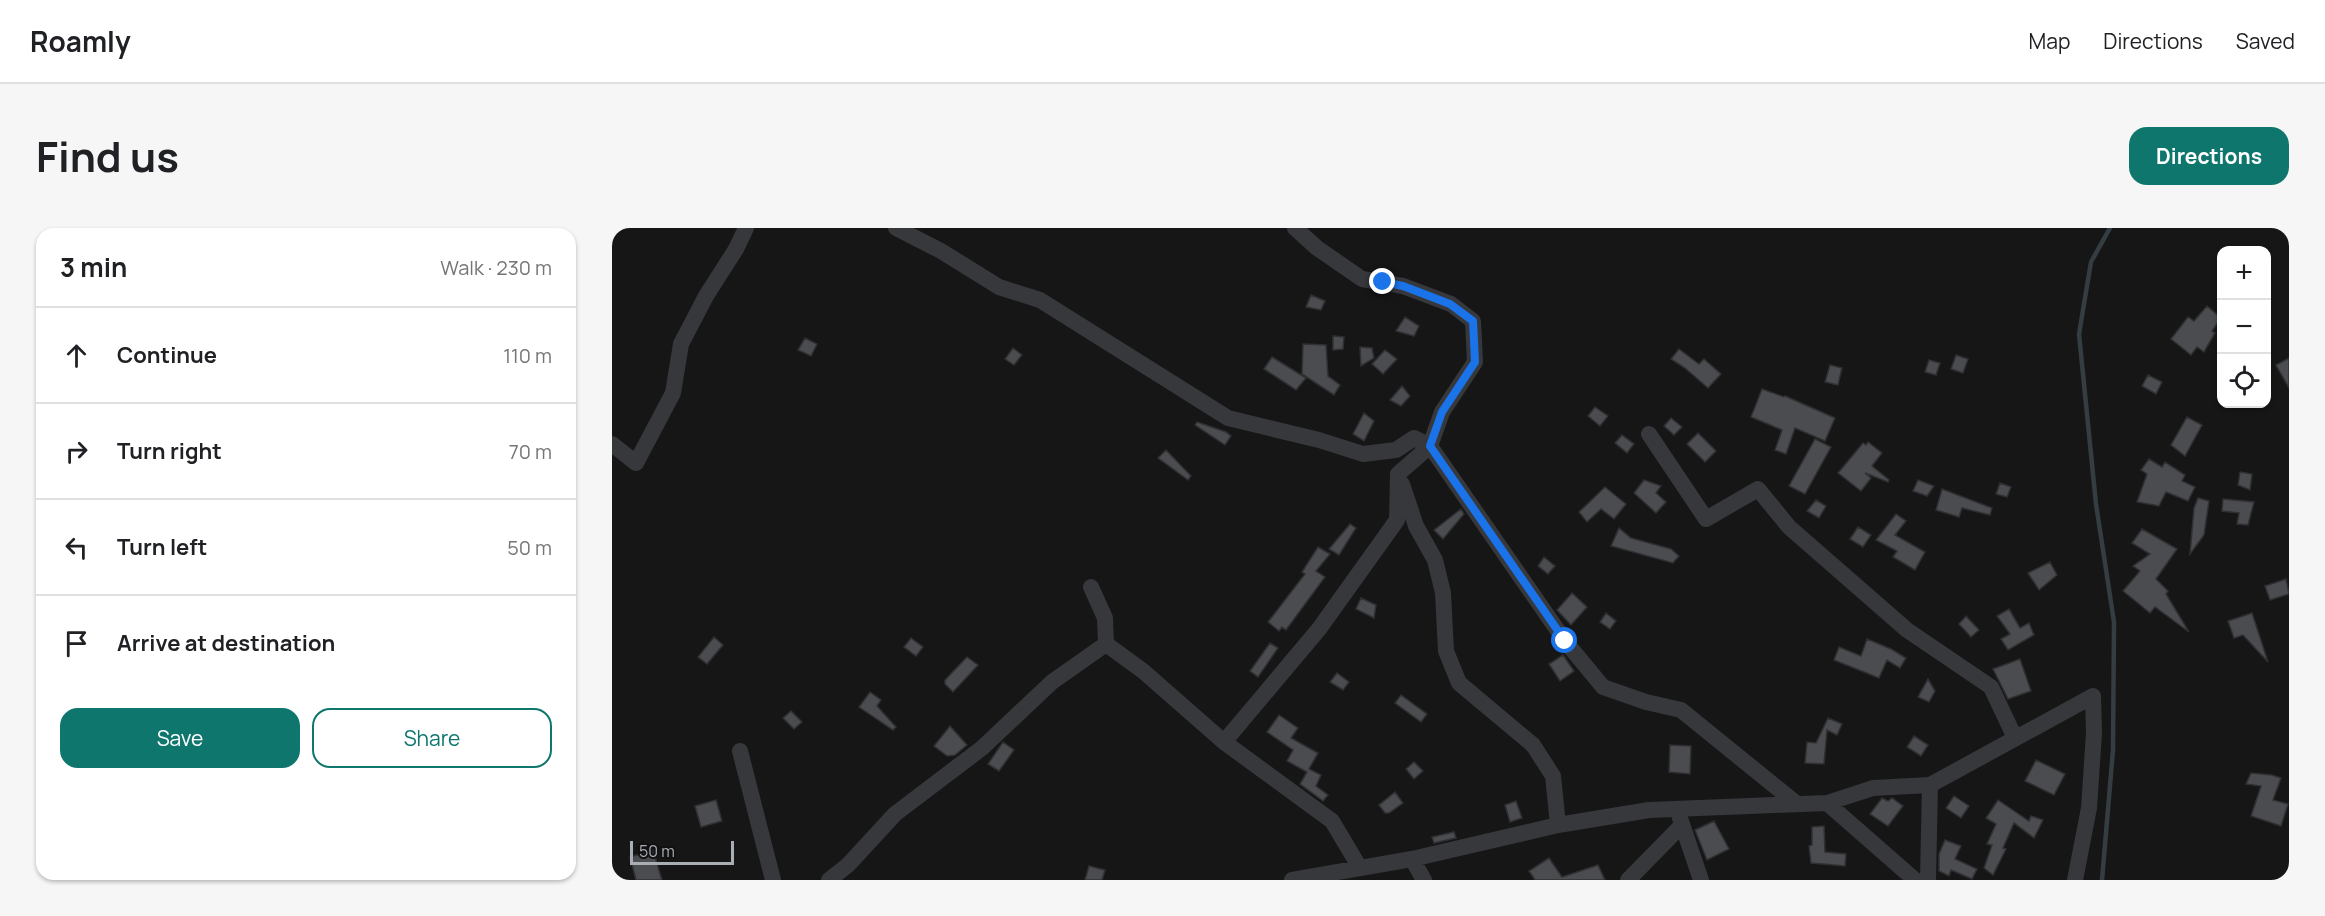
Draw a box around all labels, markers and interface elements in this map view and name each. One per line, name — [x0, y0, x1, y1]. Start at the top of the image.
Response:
text: Roamly — [30, 22, 131, 60]
text: Map — [2029, 27, 2070, 55]
text: Directions — [2103, 27, 2203, 55]
text: Saved — [2236, 27, 2295, 55]
text: Find us — [36, 127, 179, 185]
button: Directions — [2129, 127, 2289, 185]
map controls — [2217, 246, 2271, 408]
button: + — [2217, 246, 2271, 300]
text: 3 min — [60, 249, 127, 285]
text: Walk · 230 m — [440, 254, 552, 281]
route end — [1369, 268, 1395, 294]
button: − — [2217, 300, 2271, 354]
icon: ahead — [60, 339, 93, 372]
text: Continue — [117, 340, 217, 370]
text: 110 m — [503, 342, 552, 369]
button: locate — [2217, 354, 2271, 408]
icon: right — [60, 435, 93, 468]
text: Turn right — [117, 436, 222, 466]
text: 70 m — [509, 438, 552, 465]
icon: left — [60, 531, 93, 564]
text: Turn left — [117, 532, 207, 562]
text: 50 m — [507, 534, 552, 561]
icon: arrive — [60, 627, 93, 660]
route start — [1551, 627, 1577, 653]
text: Arrive at destination — [117, 628, 335, 658]
button: Save — [60, 708, 300, 768]
button: Share — [312, 708, 552, 768]
scale bar — [630, 838, 734, 866]
text: 50 m — [639, 840, 675, 862]

